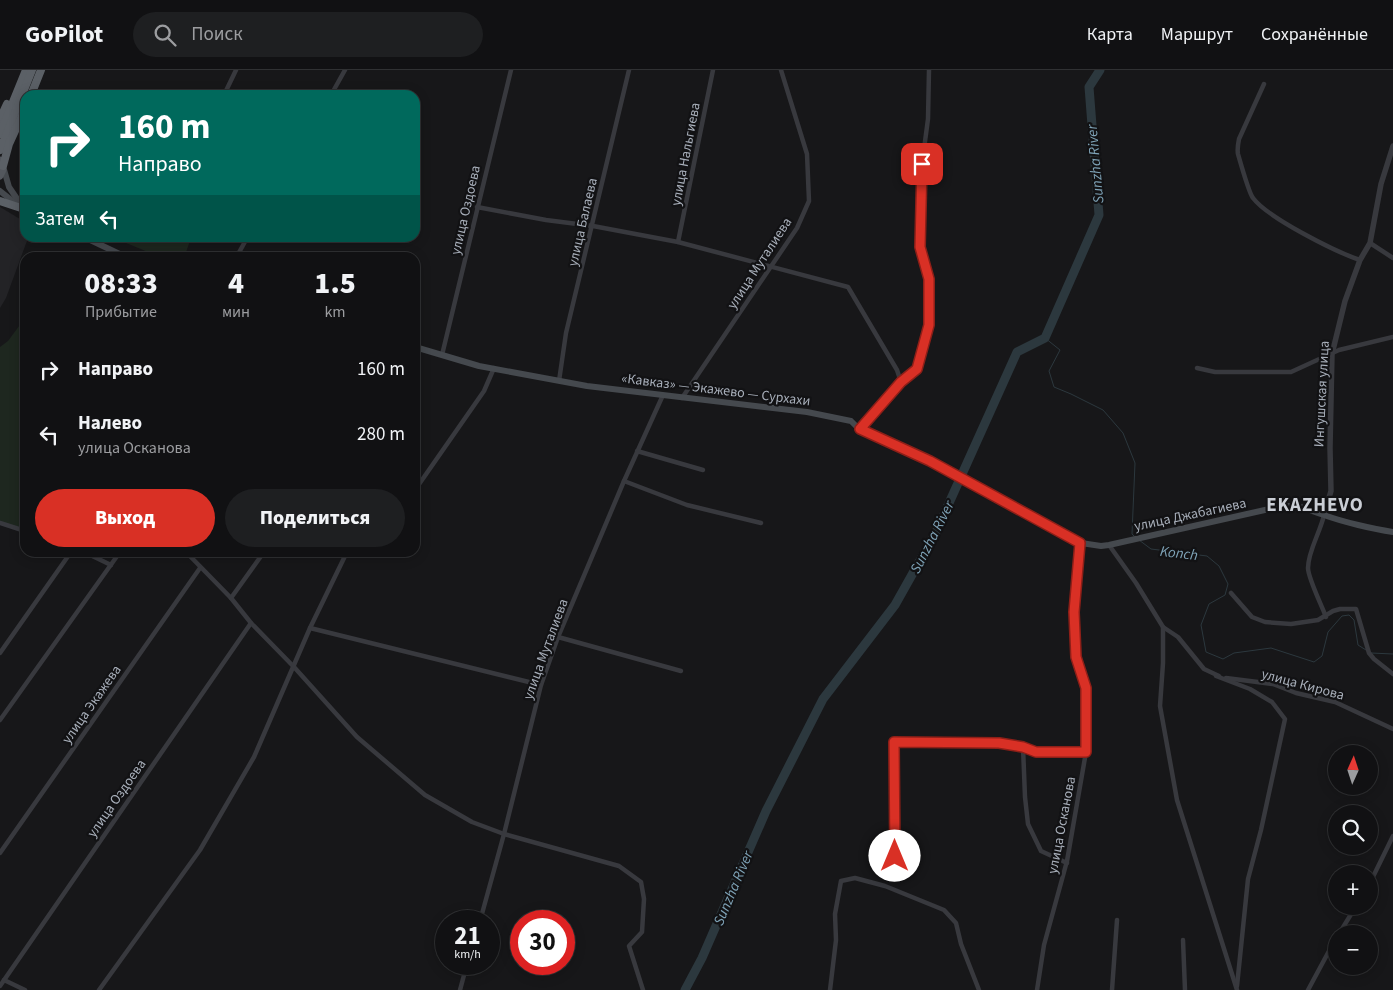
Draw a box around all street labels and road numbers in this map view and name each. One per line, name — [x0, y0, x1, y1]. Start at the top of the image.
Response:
street label: улица Нальгиева — [666, 101, 706, 208]
street label: улица Оздоева — [446, 164, 486, 257]
street label: улица Балаева — [563, 176, 603, 268]
street label: улица Муталиева — [723, 214, 797, 313]
street label: Ингушская улица — [1309, 340, 1335, 448]
street label: «Кавказ» — Экажево — Сурхахи — [620, 368, 811, 412]
street label: улица Джабагиева — [1132, 493, 1248, 537]
street label: улица Муталиева — [518, 596, 573, 703]
street label: улица Экажева — [57, 661, 126, 748]
street label: улица Кирова — [1259, 664, 1346, 706]
street label: улица Оздоева — [82, 756, 151, 842]
street label: улица Осканова — [1043, 775, 1081, 876]

